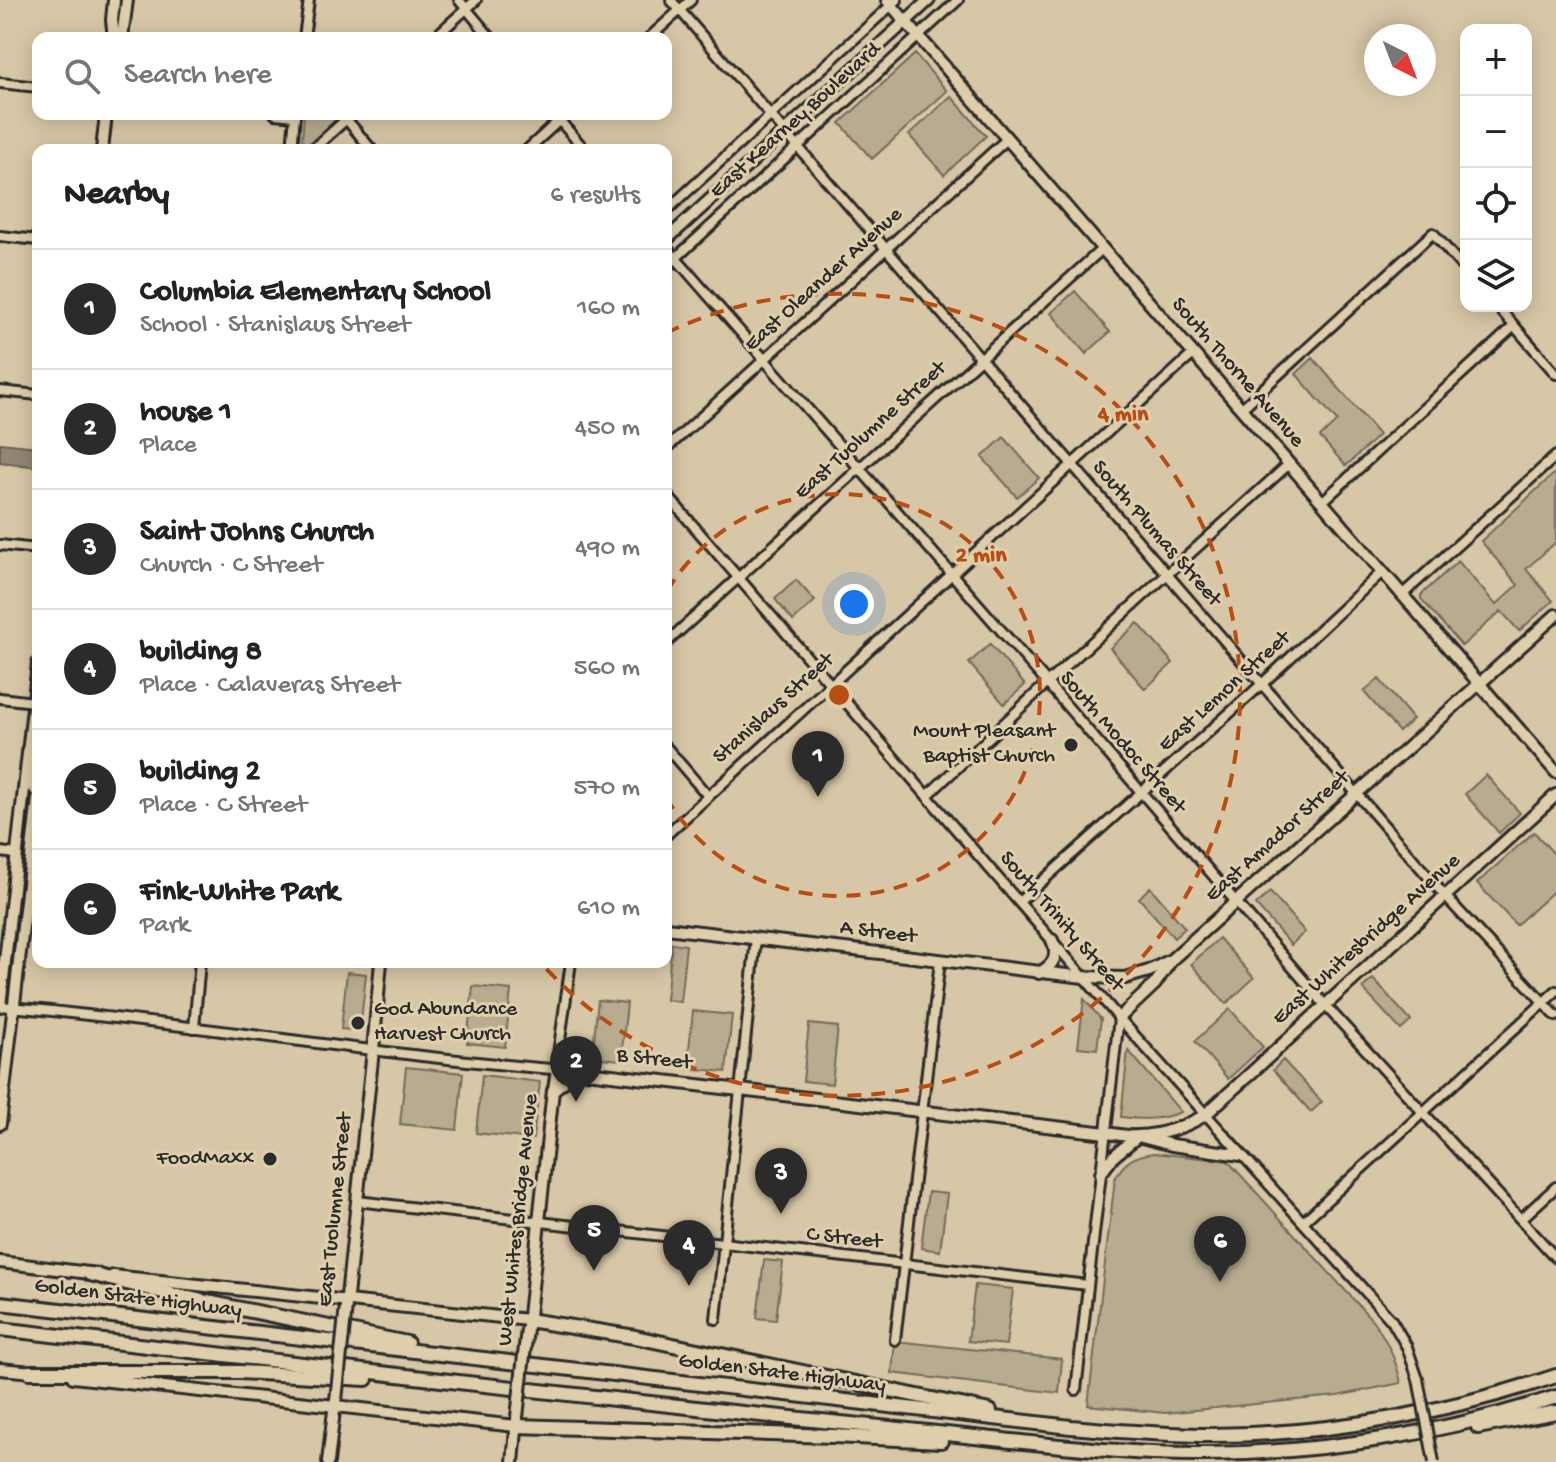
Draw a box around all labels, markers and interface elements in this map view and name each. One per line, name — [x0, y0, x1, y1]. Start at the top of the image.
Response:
north arrow — [1364, 24, 1436, 96]
map controls — [1460, 24, 1532, 312]
button: + — [1460, 24, 1532, 96]
search box — [32, 32, 672, 120]
street label: East Kearney Boulevard — [705, 36, 888, 205]
icon: search — [60, 54, 104, 98]
text: Search here — [124, 59, 272, 94]
button: − — [1460, 96, 1532, 168]
button: locate — [1460, 168, 1532, 240]
text: Nearby — [64, 176, 169, 216]
text: 6 results — [550, 181, 640, 212]
street label: East Oleander Avenue — [740, 202, 909, 358]
button: layers — [1460, 240, 1532, 312]
text: Columbia Elementary School — [140, 276, 491, 311]
street label: South Thorne Avenue — [1165, 293, 1310, 454]
text: 1 — [85, 294, 95, 325]
text: 160 m — [577, 294, 640, 325]
text: School · Stanislaus Street — [140, 311, 410, 342]
street label: East Tuolumne Street — [790, 355, 954, 506]
text: house 1 — [140, 396, 232, 431]
text: 4 min — [1097, 401, 1149, 430]
text: 2 — [84, 414, 96, 445]
text: 450 m — [575, 414, 640, 445]
text: Place — [140, 431, 197, 462]
street label: South Plumas Street — [1085, 456, 1228, 614]
text: Saint Johns Church — [140, 516, 374, 551]
text: 3 — [83, 534, 97, 565]
text: 490 m — [575, 534, 640, 565]
text: 2 min — [955, 542, 1007, 571]
text: Church · C Street — [140, 551, 322, 582]
your location — [834, 584, 874, 624]
street label: East Lemon Street — [1154, 624, 1298, 758]
text: building 8 — [140, 636, 262, 671]
street label: Stanislaus Street — [708, 646, 841, 770]
text: 4 — [84, 654, 96, 685]
text: 560 m — [574, 654, 640, 685]
street label: South Modoc Street — [1053, 666, 1192, 821]
text: Place · Calaveras Street — [140, 671, 400, 702]
centre of rings — [825, 681, 853, 709]
place label: Mount Pleasant Baptist Church — [913, 719, 1057, 770]
pin: 1 — [792, 731, 844, 797]
marker: Mount Pleasant Baptist Church — [1062, 736, 1080, 754]
text: building 2 — [140, 756, 260, 791]
street label: East Amador Street — [1201, 764, 1357, 909]
text: 5 — [83, 774, 97, 805]
text: 570 m — [573, 774, 640, 805]
text: Place · C Street — [140, 791, 307, 822]
street label: South Trinity Street — [993, 846, 1130, 999]
street label: East Whitesbridge Avenue — [1268, 848, 1467, 1031]
text: Fink-White Park — [140, 876, 339, 911]
text: 6 — [83, 894, 97, 925]
text: 610 m — [577, 894, 640, 925]
text: Park — [140, 911, 190, 942]
street label: A Street — [838, 915, 920, 951]
place label: God Abundance Harvest Church — [374, 997, 518, 1048]
marker: God Abundance Harvest Church — [349, 1014, 367, 1032]
pin: 2 — [550, 1036, 602, 1102]
street label: B Street — [614, 1043, 695, 1077]
street label: West Whites Bridge Avenue — [493, 1092, 545, 1347]
street label: East Tuolumne Street — [313, 1110, 359, 1308]
place label: FoodMaxx — [155, 1146, 254, 1172]
pin: 3 — [755, 1148, 807, 1214]
marker: FoodMaxx — [261, 1150, 279, 1168]
pin: 5 — [568, 1205, 620, 1271]
pin: 6 — [1194, 1216, 1246, 1282]
pin: 4 — [663, 1220, 715, 1286]
street label: C Street — [805, 1222, 885, 1256]
street label: Golden State Highway — [33, 1273, 243, 1325]
street label: Golden State Highway — [677, 1348, 887, 1400]

